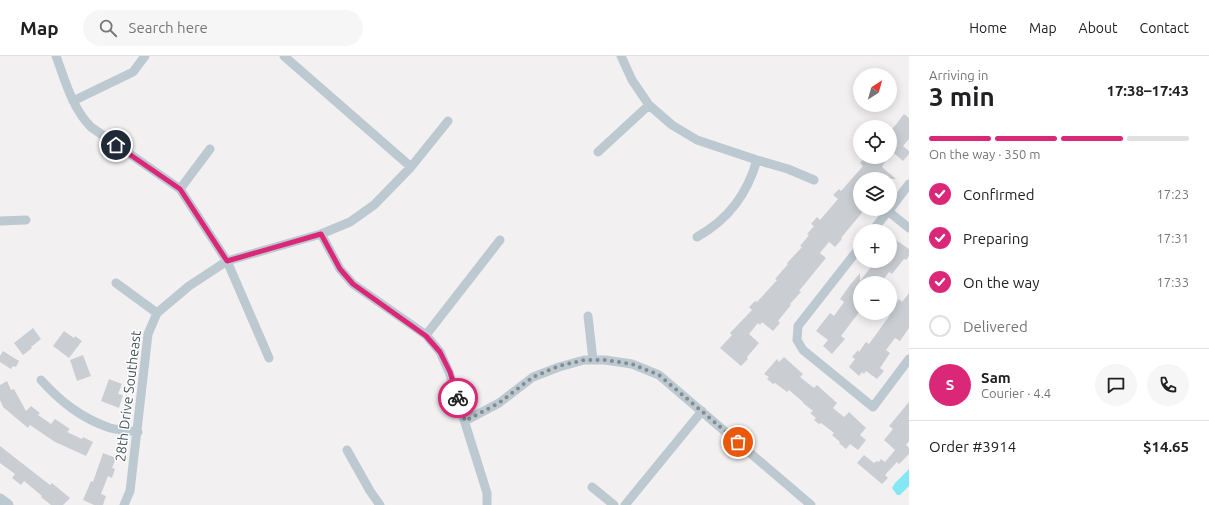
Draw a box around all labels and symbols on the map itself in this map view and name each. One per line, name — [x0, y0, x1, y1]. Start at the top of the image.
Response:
north arrow — [853, 68, 897, 112]
pin — [99, 128, 133, 162]
street label: 28th Drive Southeast — [112, 329, 144, 463]
courier — [438, 378, 478, 418]
pin — [721, 425, 755, 459]

